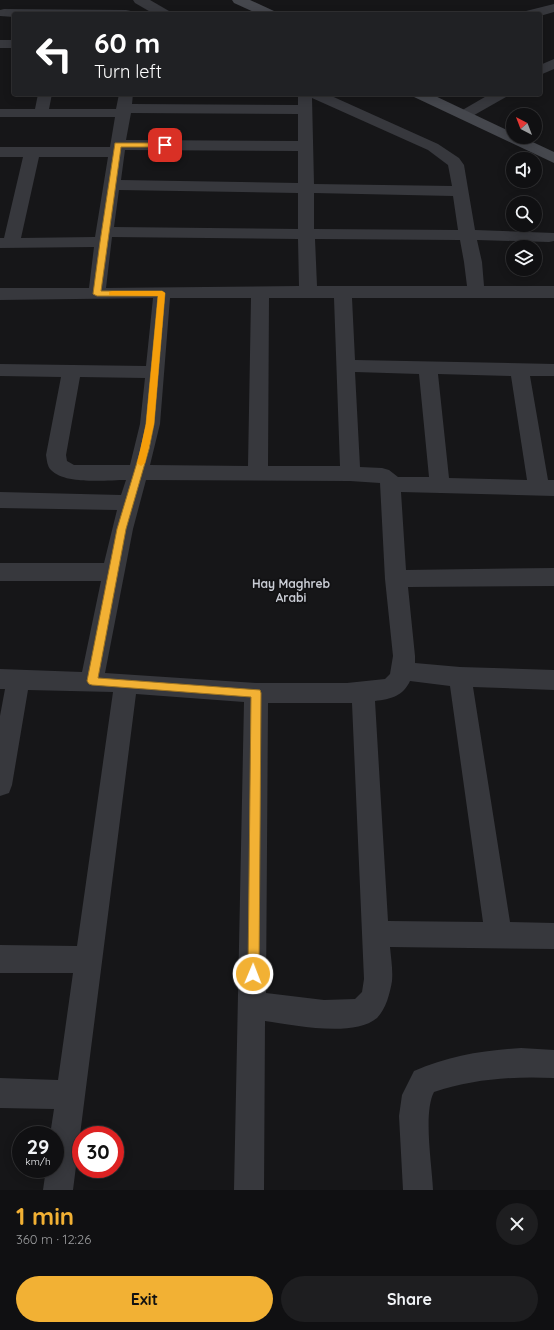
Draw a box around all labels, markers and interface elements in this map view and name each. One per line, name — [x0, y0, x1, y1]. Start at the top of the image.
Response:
text: 60 m — [94, 25, 160, 60]
icon: left — [28, 28, 80, 80]
text: Turn left — [94, 60, 162, 83]
north arrow — [506, 108, 542, 144]
map controls — [506, 108, 542, 276]
pin — [148, 128, 182, 162]
icon: arrive — [154, 134, 176, 156]
button: sound — [506, 152, 542, 188]
button: search — [506, 196, 542, 232]
button: layers — [506, 240, 542, 276]
district label: Hay Maghreb Arabi — [252, 576, 331, 605]
position arrow — [232, 953, 274, 995]
speed limit sign: 30 — [72, 1126, 124, 1178]
text: 29 — [27, 1134, 49, 1159]
text: km/h — [25, 1155, 51, 1168]
text: 1 min — [16, 1201, 74, 1231]
button: close — [496, 1203, 538, 1245]
text: 360 m · 12:26 — [16, 1231, 91, 1247]
button: Exit — [16, 1276, 273, 1322]
button: Share — [281, 1276, 538, 1322]

